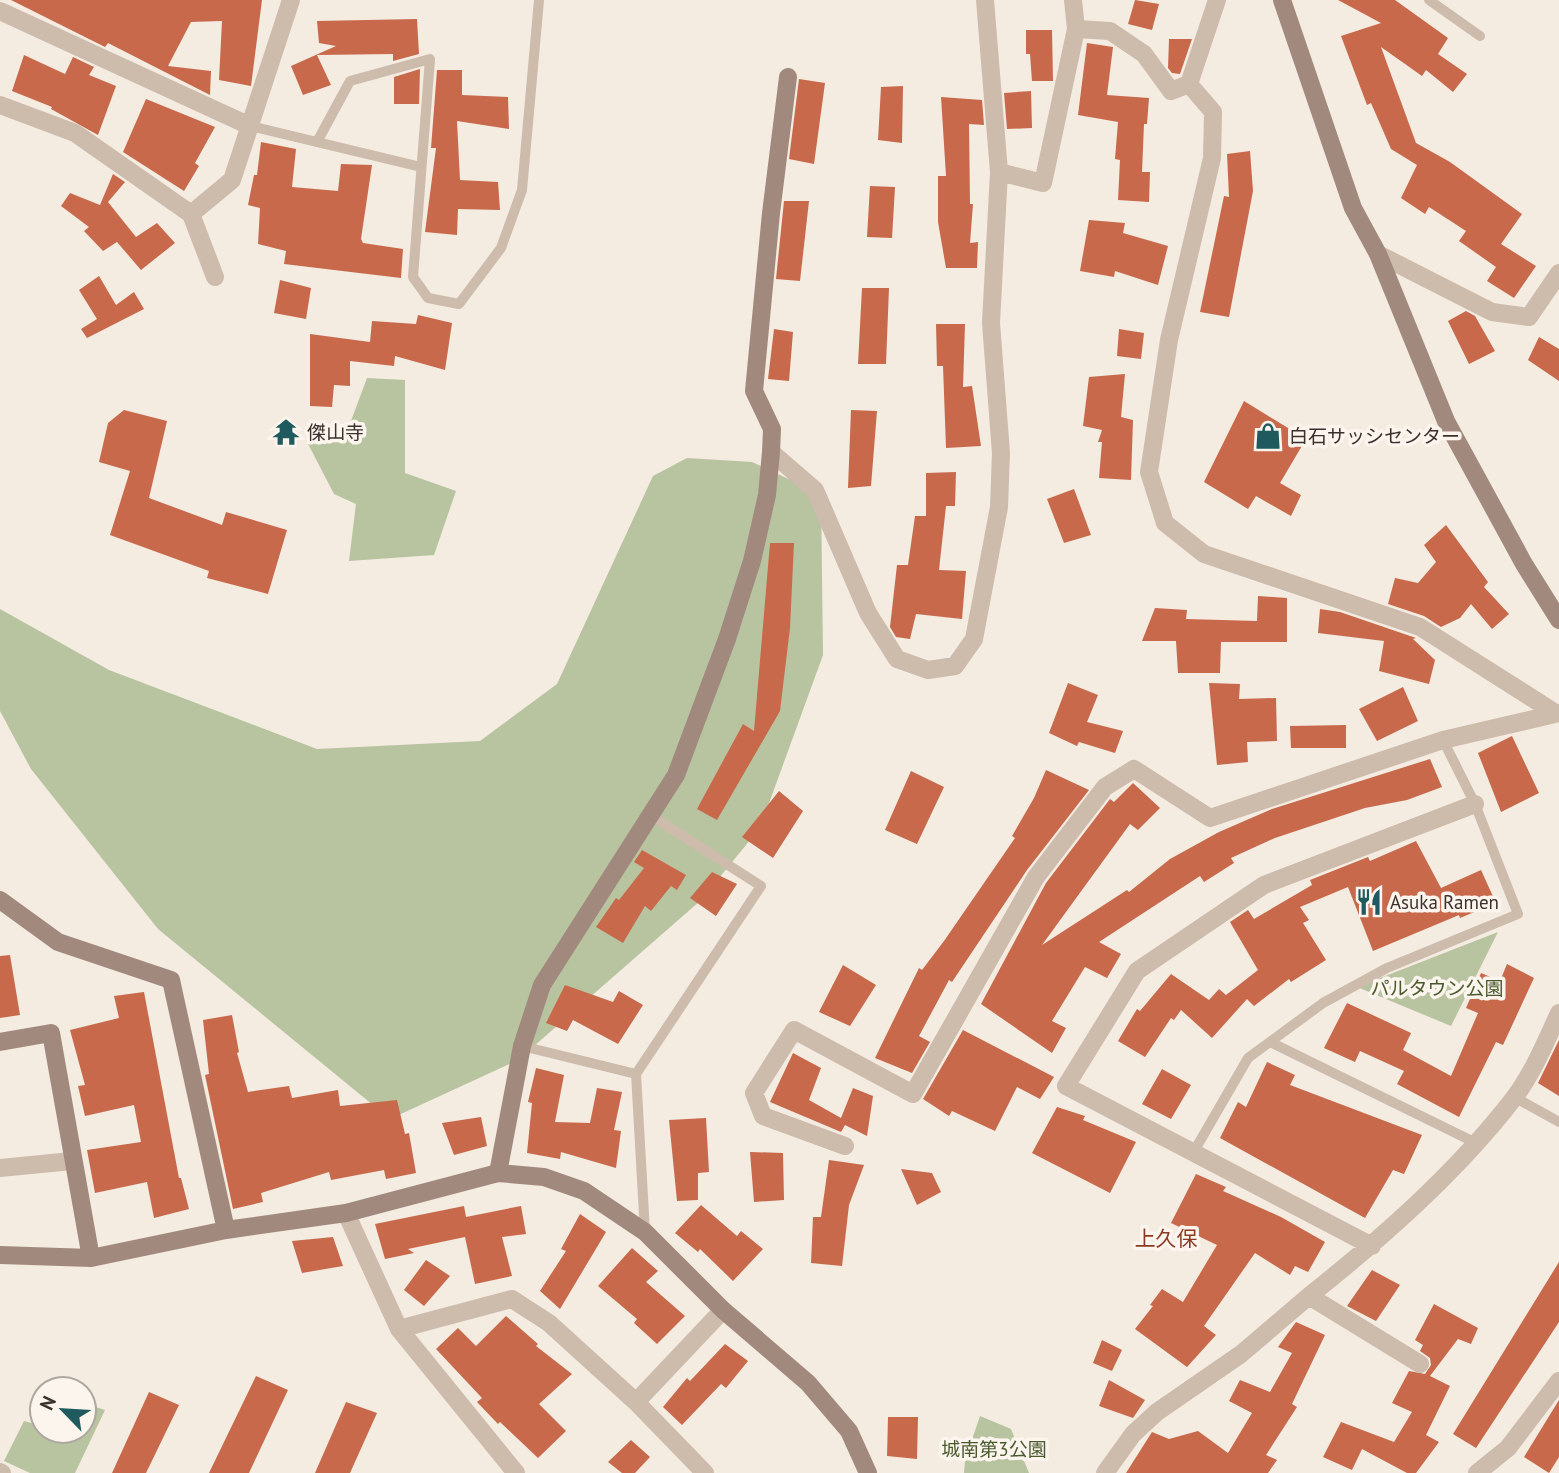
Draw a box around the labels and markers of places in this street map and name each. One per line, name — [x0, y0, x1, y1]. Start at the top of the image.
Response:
temple icon: 傑山寺 — [271, 417, 301, 447]
place label: 傑山寺 — [307, 420, 364, 444]
shop icon: 白石サッシセンター — [1253, 421, 1283, 451]
place label: 白石サッシセンター — [1289, 424, 1460, 448]
restaurant icon: Asuka Ramen — [1354, 887, 1384, 917]
place label: Asuka Ramen — [1390, 890, 1499, 914]

